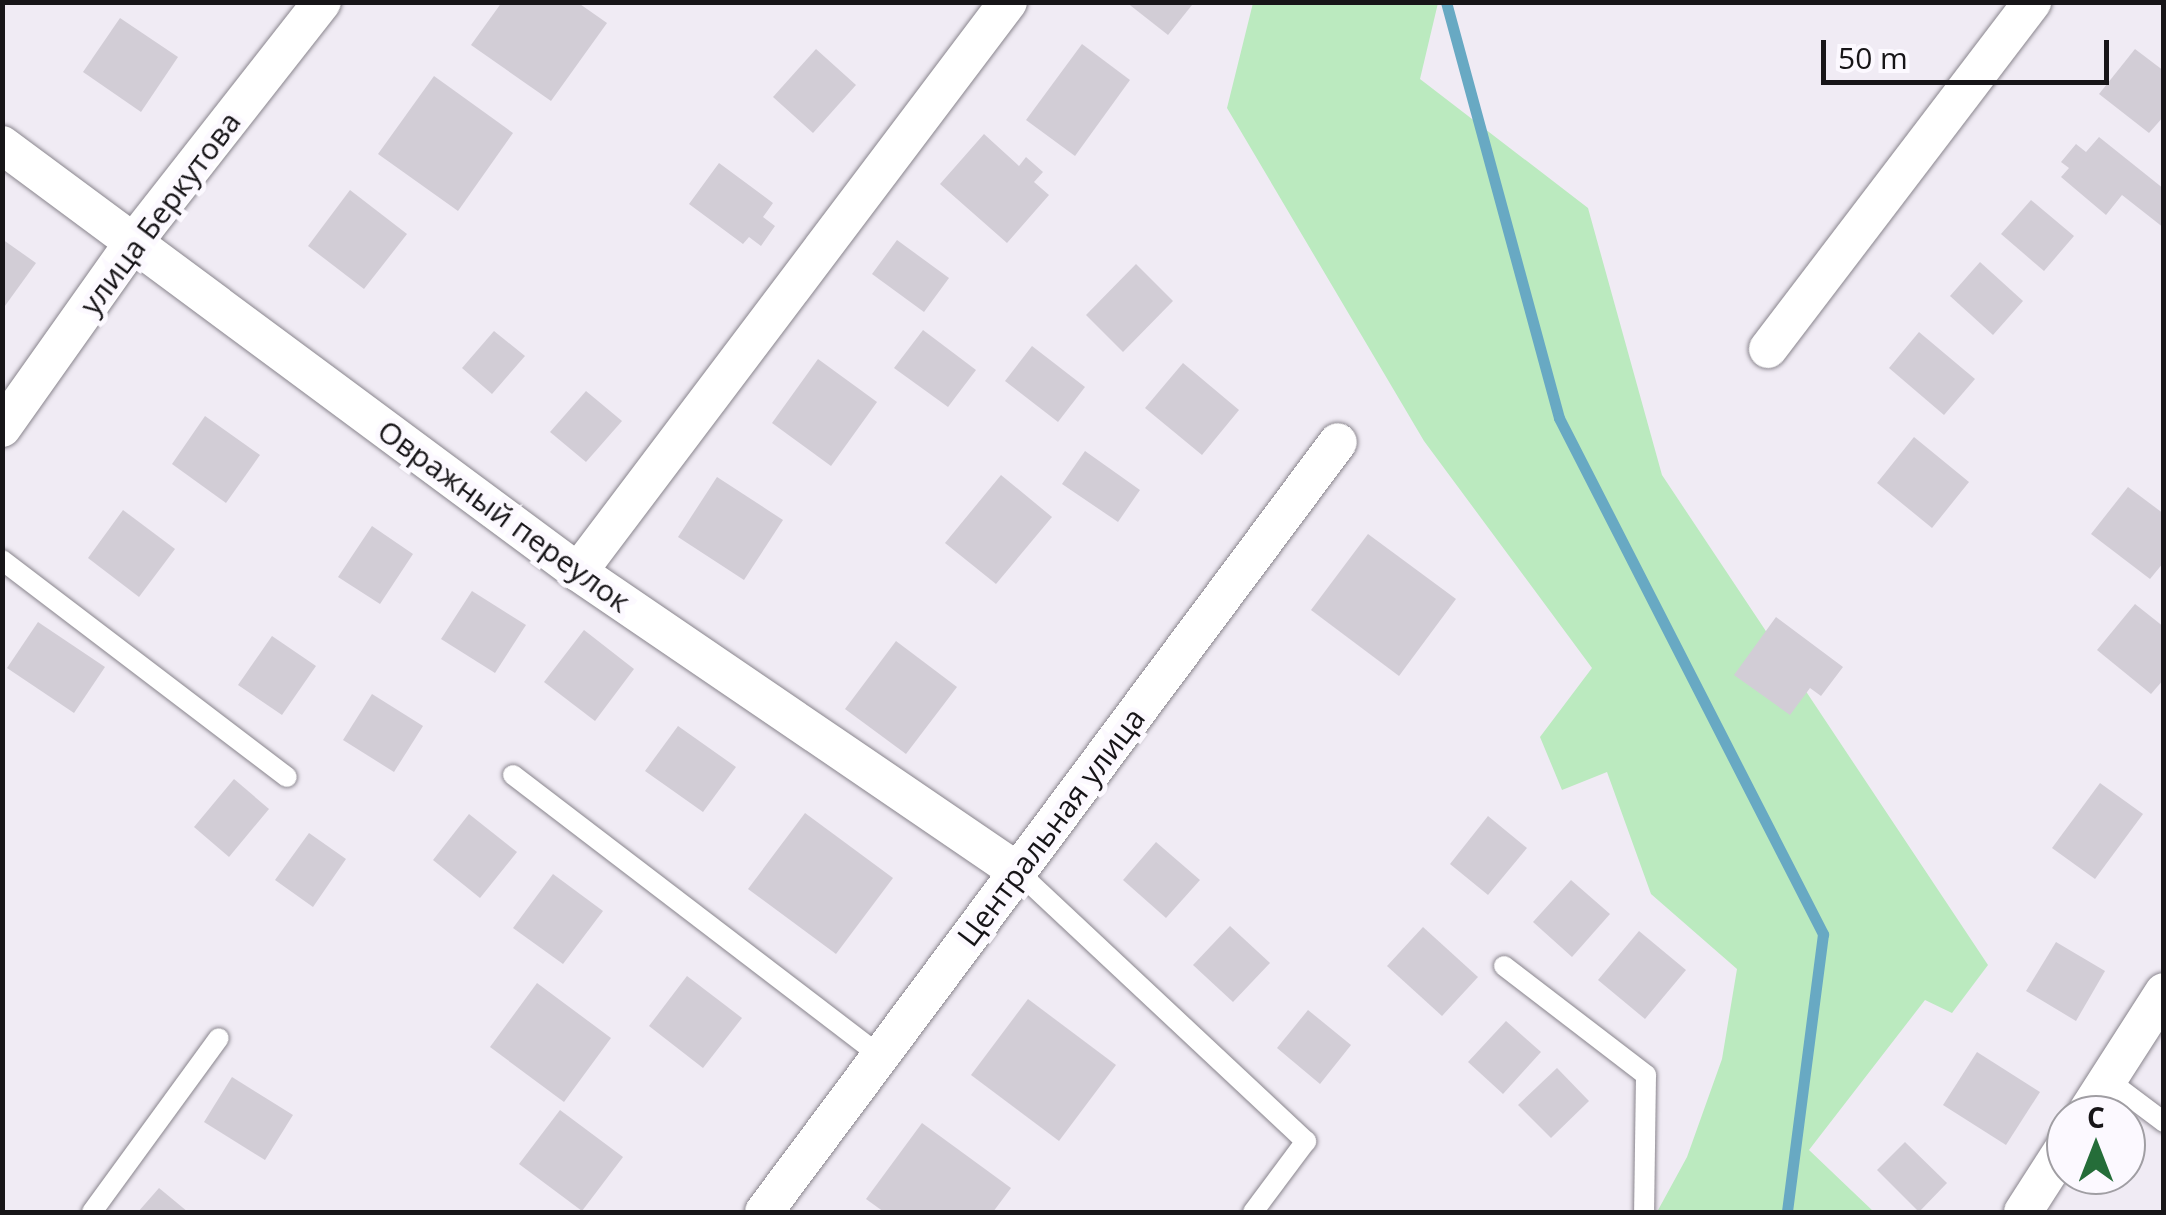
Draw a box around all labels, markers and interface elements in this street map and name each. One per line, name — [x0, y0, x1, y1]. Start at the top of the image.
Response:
scale bar — [1826, 20, 2114, 82]
text: 50 m — [1838, 37, 1908, 78]
street label: улица Беркутова — [72, 104, 248, 322]
street label: Овражный переулок — [371, 412, 637, 620]
street label: Центральная улица — [950, 701, 1152, 953]
north arrow — [2046, 1095, 2146, 1195]
text: С — [2087, 1098, 2105, 1136]

